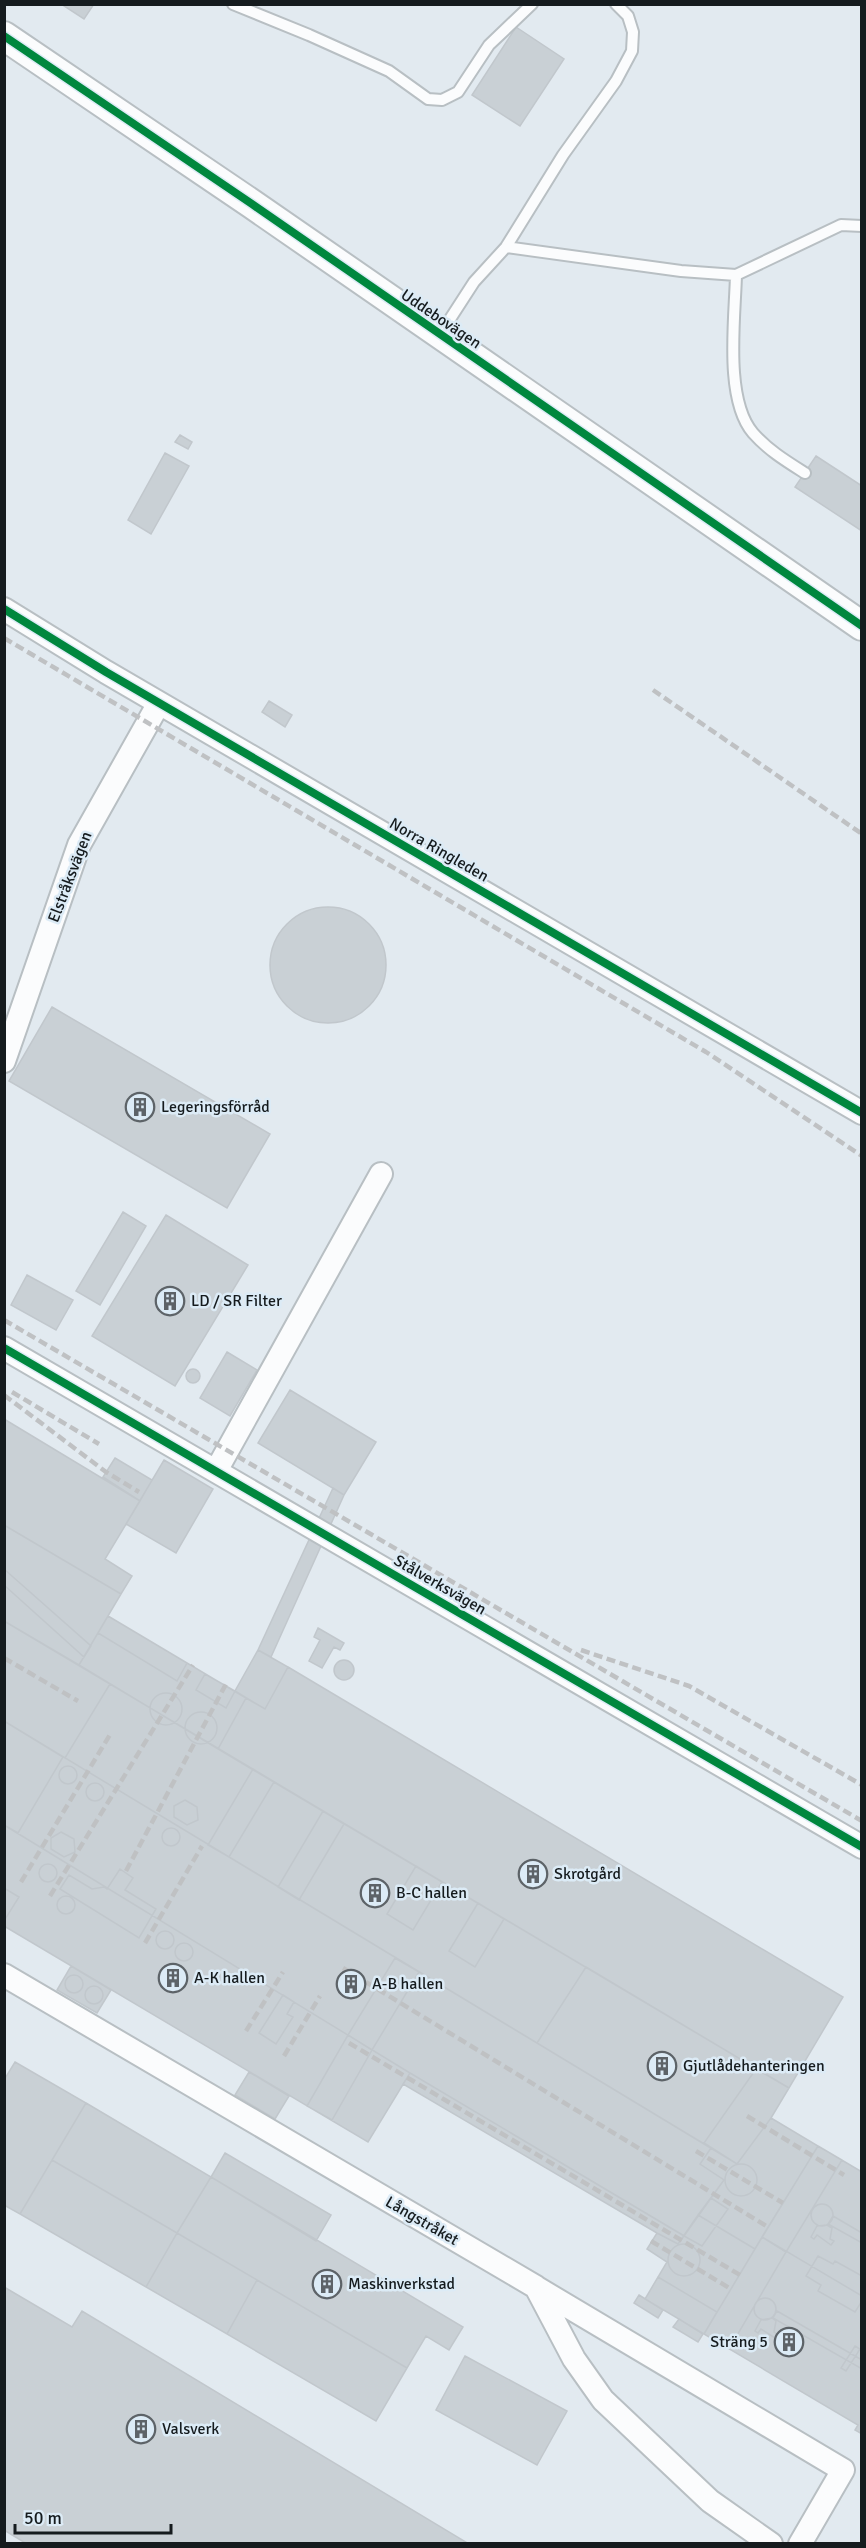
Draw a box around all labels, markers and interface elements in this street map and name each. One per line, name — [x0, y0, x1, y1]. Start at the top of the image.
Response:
street label: Uddebovägen — [397, 285, 485, 353]
street label: Norra Ringleden — [386, 813, 492, 887]
street label: Elstråksvägen — [44, 829, 96, 925]
building icon: Legeringsförråd — [124, 1091, 156, 1123]
place label: Legeringsförråd — [161, 1097, 270, 1117]
building icon: LD / SR Filter — [154, 1285, 186, 1317]
place label: LD / SR Filter — [191, 1291, 282, 1311]
street label: Stålverksvägen — [390, 1550, 490, 1620]
building icon: Skrotgård — [517, 1858, 549, 1890]
place label: Skrotgård — [554, 1864, 621, 1884]
building icon: B-C hallen — [359, 1877, 391, 1909]
place label: B-C hallen — [396, 1883, 467, 1903]
building icon: A-K hallen — [157, 1962, 189, 1994]
place label: A-K hallen — [194, 1968, 265, 1988]
building icon: A-B hallen — [335, 1968, 367, 2000]
place label: A-B hallen — [372, 1974, 443, 1994]
building icon: Gjutlådehanteringen — [646, 2050, 678, 2082]
place label: Gjutlådehanteringen — [683, 2056, 825, 2076]
street label: Långstråket — [382, 2192, 463, 2250]
building icon: Maskinverkstad — [311, 2268, 343, 2300]
place label: Maskinverkstad — [348, 2274, 455, 2294]
building icon: Sträng 5 — [773, 2326, 805, 2358]
place label: Sträng 5 — [710, 2332, 768, 2352]
building icon: Valsverk — [125, 2413, 157, 2445]
place label: Valsverk — [162, 2419, 219, 2439]
scale bar — [15, 2497, 171, 2535]
text: 50 m — [24, 2507, 62, 2529]

